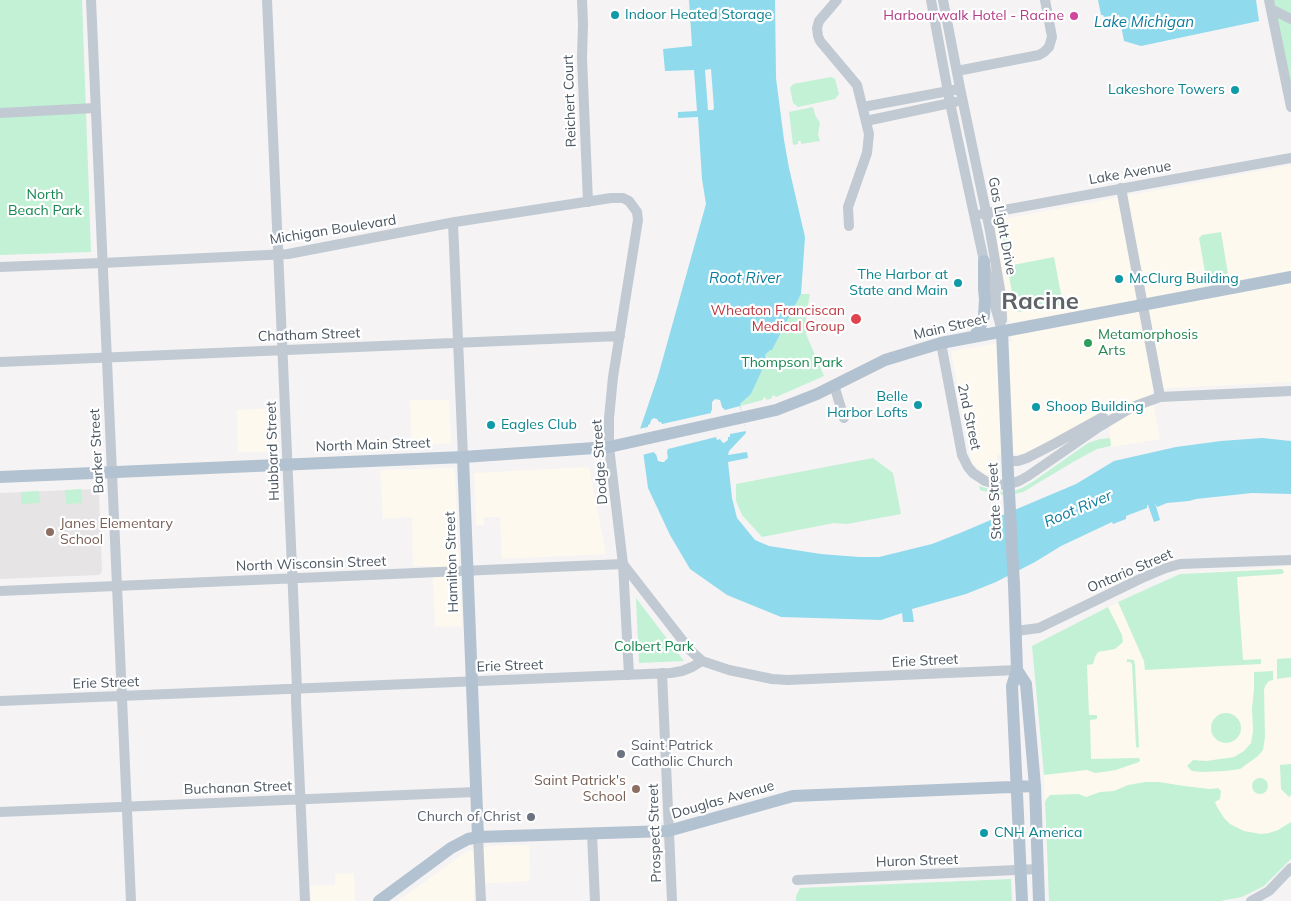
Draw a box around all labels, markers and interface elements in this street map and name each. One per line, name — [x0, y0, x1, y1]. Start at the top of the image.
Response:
place label: Indoor Heated Storage — [625, 7, 772, 23]
place label: Harbourwalk Hotel - Racine — [883, 8, 1064, 24]
marker: Indoor Heated Storage — [609, 9, 621, 21]
marker: Harbourwalk Hotel - Racine — [1068, 10, 1080, 22]
water label: Lake Michigan — [1094, 13, 1194, 31]
street label: Reichert Court — [560, 54, 580, 148]
place label: Lakeshore Towers — [1108, 82, 1225, 98]
marker: Lakeshore Towers — [1229, 84, 1241, 96]
street label: Lake Avenue — [1088, 158, 1172, 188]
street label: Gas Light Drive — [984, 176, 1020, 276]
park label: North Beach Park — [8, 187, 82, 220]
street label: Michigan Boulevard — [268, 212, 398, 248]
place label: The Harbor at State and Main — [849, 267, 948, 300]
water label: Root River — [709, 269, 781, 287]
place label: McClurg Building — [1129, 271, 1239, 287]
marker: McClurg Building — [1113, 273, 1125, 285]
marker: The Harbor at State and Main — [952, 277, 964, 289]
district label: Racine — [1001, 288, 1079, 316]
place label: Wheaton Franciscan Medical Group — [711, 303, 845, 336]
street label: Main Street — [912, 310, 988, 344]
marker: Wheaton Franciscan Medical Group — [849, 312, 863, 326]
street label: Chatham Street — [258, 325, 360, 345]
place label: Metamorphosis Arts — [1098, 327, 1198, 360]
marker: Metamorphosis Arts — [1082, 337, 1094, 349]
park label: Thompson Park — [741, 355, 843, 371]
street label: 2nd Street — [954, 382, 984, 452]
place label: Belle Harbor Lofts — [827, 389, 908, 422]
marker: Belle Harbor Lofts — [912, 399, 924, 411]
place label: Shoop Building — [1046, 399, 1144, 415]
street label: Hubbard Street — [263, 401, 283, 501]
marker: Shoop Building — [1030, 401, 1042, 413]
street label: Barker Street — [86, 408, 108, 494]
place label: Eagles Club — [501, 417, 577, 433]
marker: Eagles Club — [485, 419, 497, 431]
street label: Dodge Street — [589, 419, 611, 505]
street label: North Main Street — [315, 435, 431, 455]
street label: State Street — [985, 462, 1005, 540]
water label: Root River — [1041, 487, 1115, 531]
street label: Hamilton Street — [442, 511, 462, 613]
place label: Janes Elementary School — [60, 516, 173, 548]
marker: Janes Elementary School — [44, 526, 56, 538]
street label: Ontario Street — [1085, 545, 1175, 597]
street label: North Wisconsin Street — [236, 553, 386, 575]
park label: Colbert Park — [614, 639, 694, 655]
street label: Erie Street — [891, 651, 959, 671]
street label: Erie Street — [476, 656, 544, 676]
street label: Erie Street — [72, 673, 140, 693]
place label: Saint Patrick Catholic Church — [631, 738, 733, 770]
marker: Saint Patrick Catholic Church — [615, 748, 627, 760]
place label: Saint Patrick's School — [534, 773, 626, 806]
street label: Douglas Avenue — [670, 777, 776, 823]
street label: Buchanan Street — [184, 778, 292, 798]
marker: Saint Patrick's School — [630, 783, 642, 795]
street label: Prospect Street — [645, 783, 665, 883]
place label: Church of Christ — [417, 809, 521, 825]
marker: Church of Christ — [525, 811, 537, 823]
place label: CNH America — [994, 825, 1082, 841]
marker: CNH America — [978, 827, 990, 839]
street label: Huron Street — [876, 851, 958, 871]

